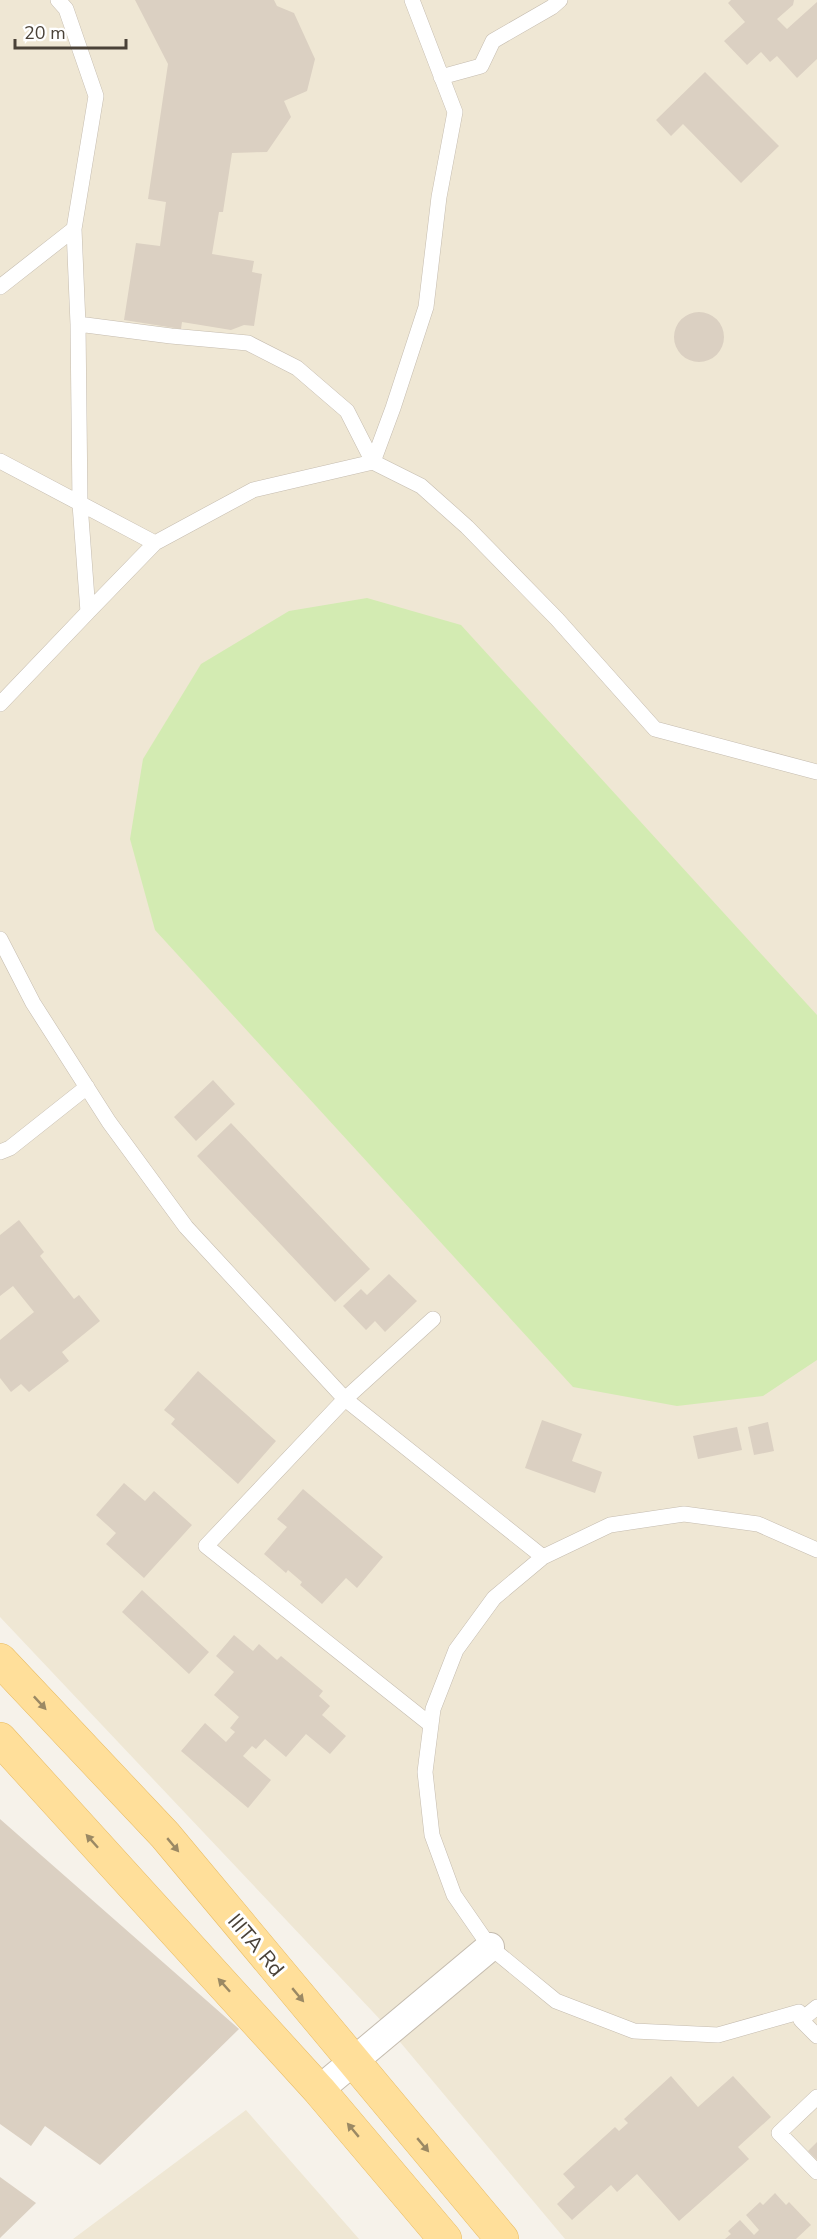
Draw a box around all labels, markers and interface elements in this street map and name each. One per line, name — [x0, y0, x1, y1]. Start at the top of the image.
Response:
scale bar — [15, 12, 126, 50]
text: 20 m — [24, 21, 66, 45]
one-way arrow — [33, 1695, 47, 1710]
one-way arrow — [85, 1833, 99, 1848]
one-way arrow — [167, 1837, 180, 1853]
street label: IIITA Rd — [222, 1908, 290, 1982]
one-way arrow — [217, 1978, 231, 1992]
one-way arrow — [291, 1987, 304, 2003]
one-way arrow — [347, 2122, 360, 2138]
one-way arrow — [416, 2137, 429, 2153]

